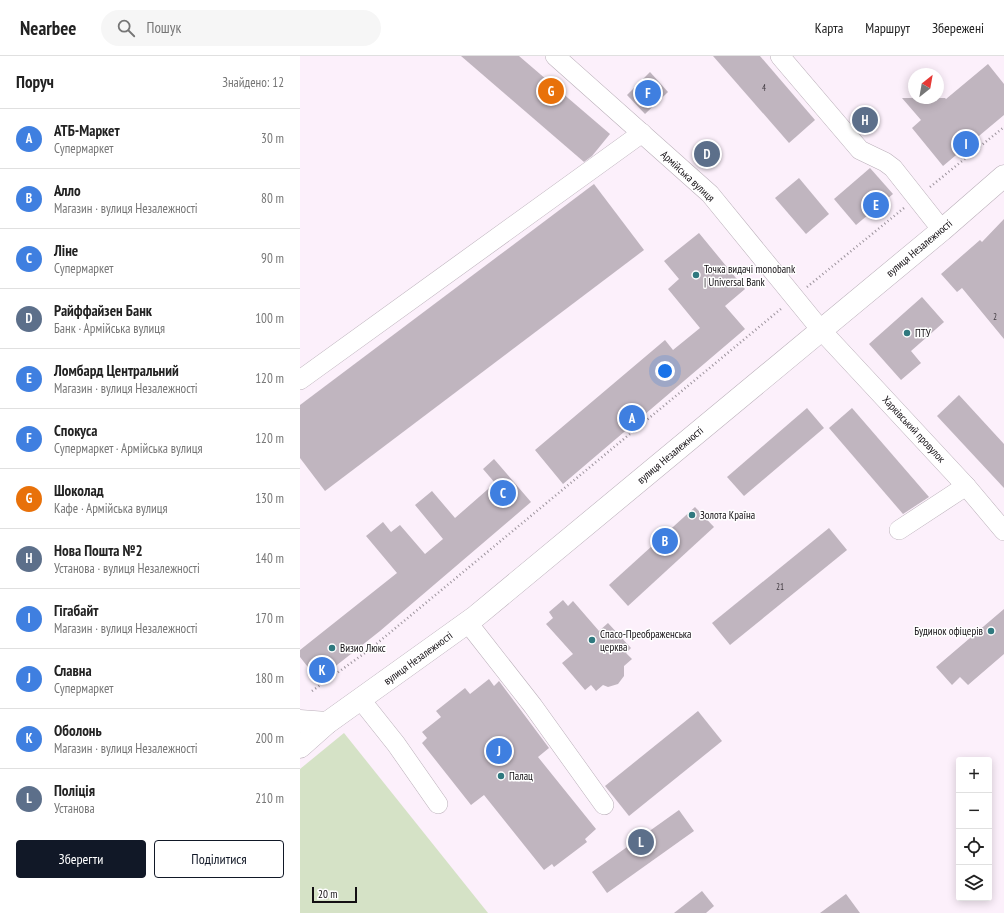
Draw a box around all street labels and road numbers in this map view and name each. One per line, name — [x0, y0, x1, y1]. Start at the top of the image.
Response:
street label: Армійська вулиця — [658, 147, 718, 205]
street label: вулиця Незалежності — [883, 216, 955, 280]
street label: Харківський провулок — [879, 393, 949, 466]
street label: вулиця Незалежності — [634, 423, 706, 487]
street label: вулиця Незалежності — [381, 628, 455, 688]

